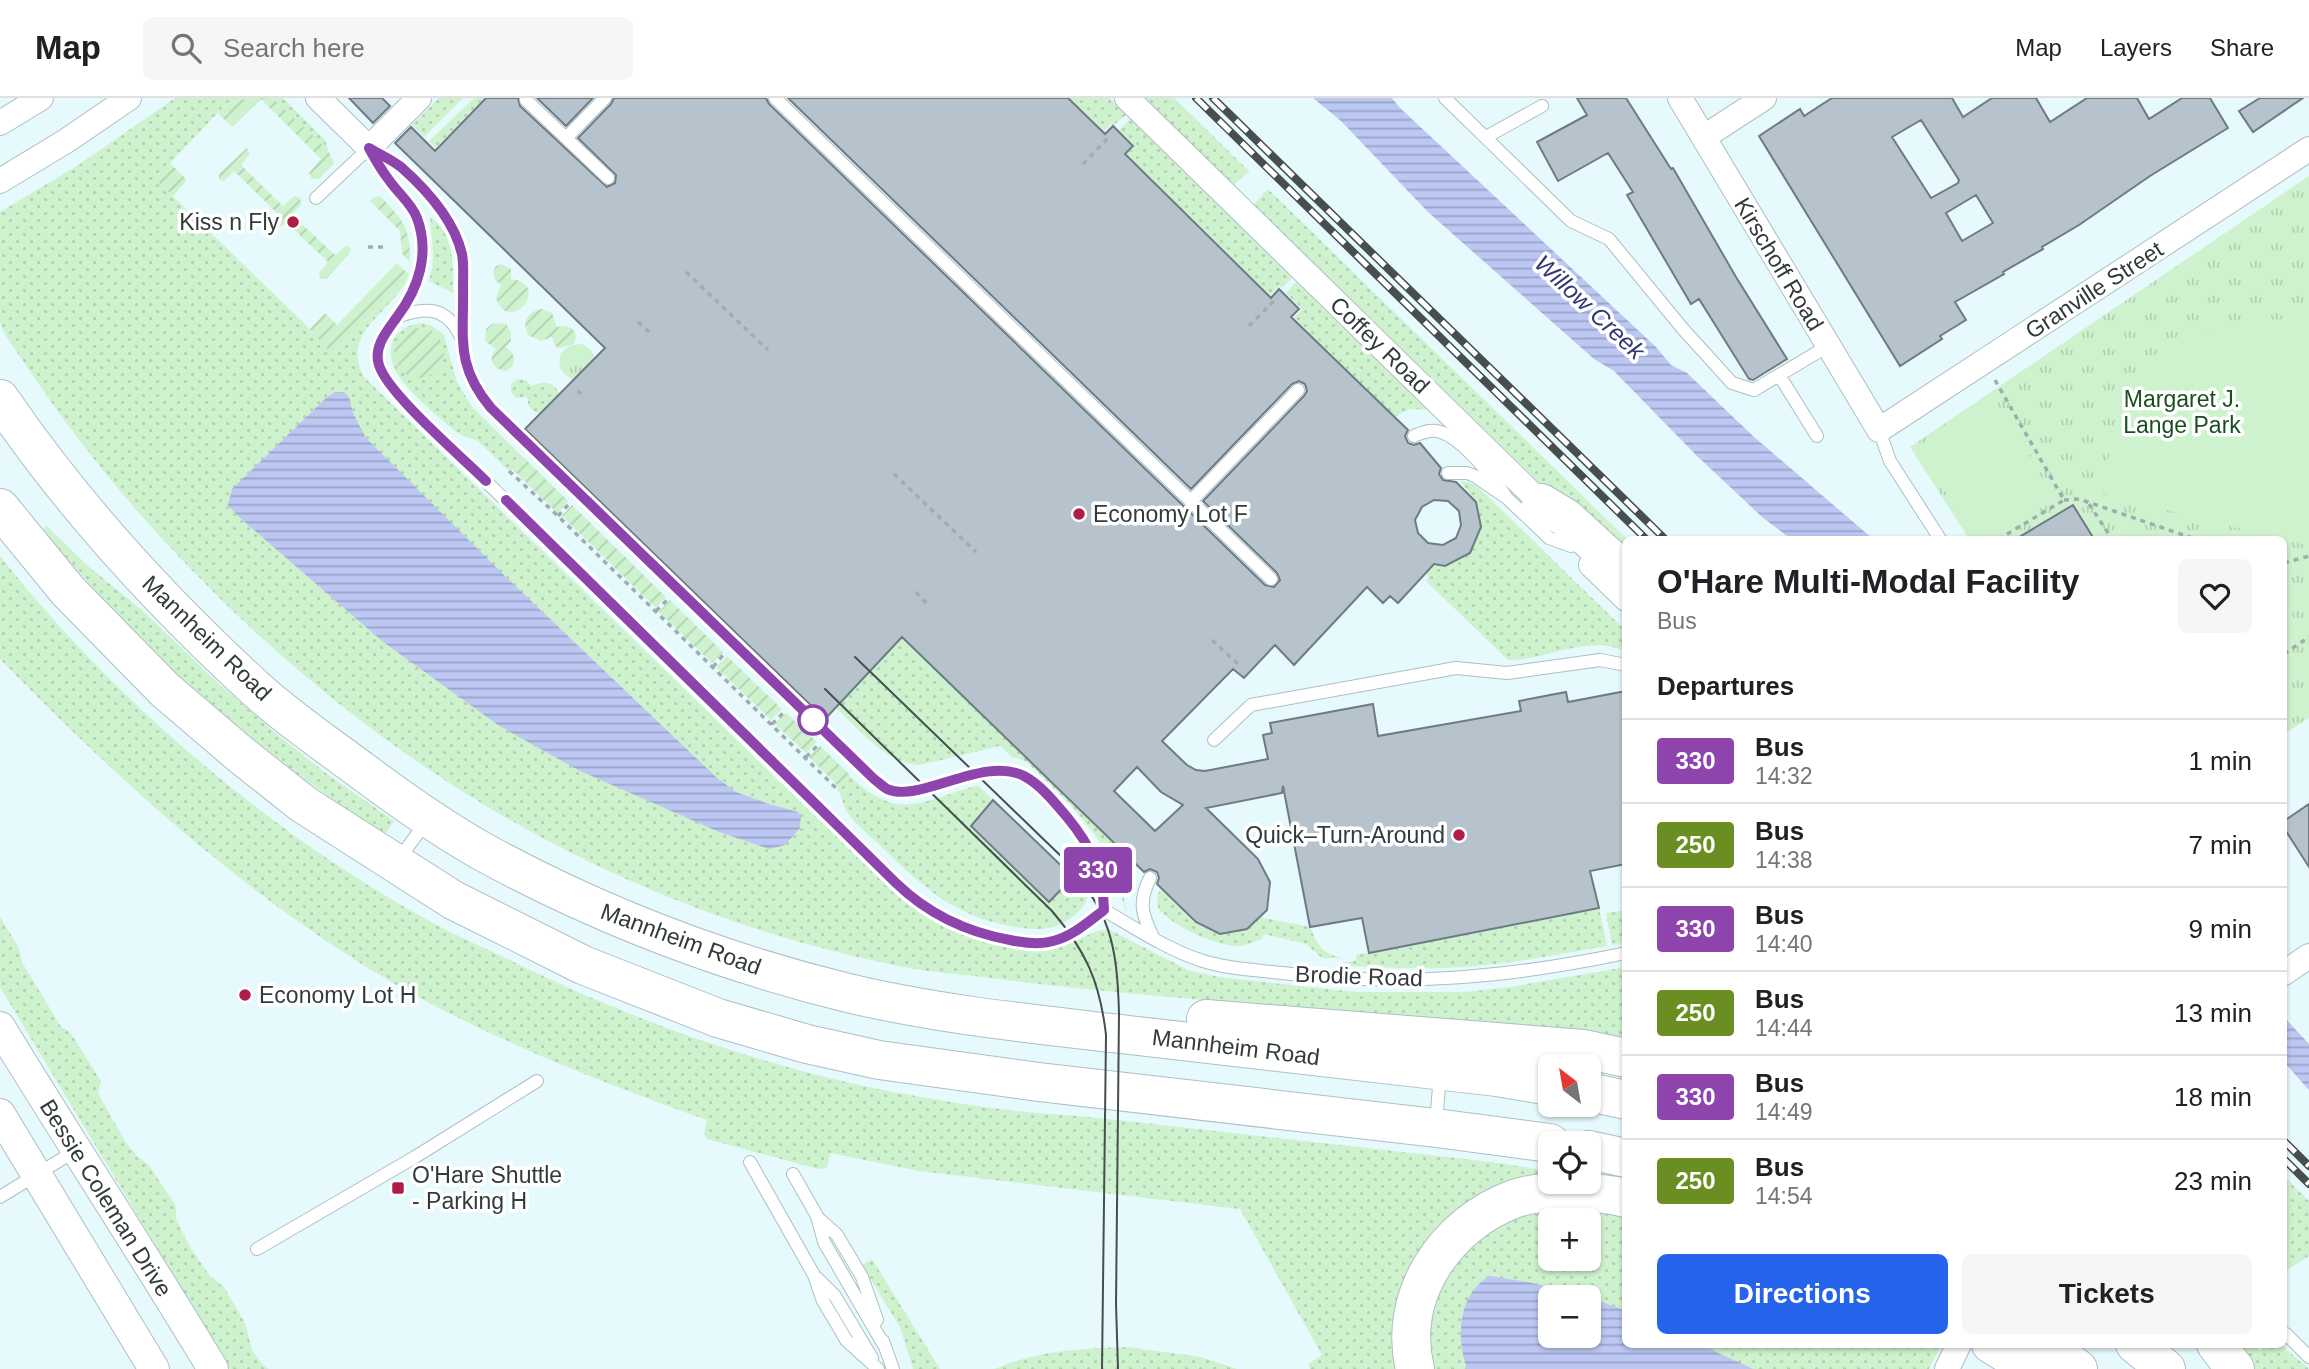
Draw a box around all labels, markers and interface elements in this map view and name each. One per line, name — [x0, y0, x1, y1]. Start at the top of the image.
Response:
search box — [143, 17, 633, 80]
text: Map — [35, 29, 101, 66]
icon: search — [167, 29, 205, 67]
text: Search here — [223, 33, 365, 63]
text: Map — [2015, 34, 2062, 61]
text: Layers — [2100, 34, 2172, 61]
text: Share — [2210, 34, 2274, 61]
street label: Kirschoff Road — [1729, 193, 1829, 335]
place label: Kiss n Fly — [179, 209, 279, 235]
marker: Kiss n Fly — [285, 214, 301, 230]
street label: Granville Street — [2020, 236, 2168, 344]
water label: Willow Creek — [1530, 249, 1652, 366]
street label: Coffey Road — [1325, 291, 1435, 399]
park label: Margaret J. Lange Park — [2123, 386, 2241, 438]
place label: Economy Lot F — [1093, 501, 1248, 527]
marker: Economy Lot F — [1071, 506, 1087, 522]
button: heart — [2178, 559, 2252, 633]
text: O'Hare Multi-Modal Facility — [1657, 563, 2079, 600]
street label: Mannheim Road — [137, 570, 277, 706]
text: Bus — [1657, 608, 1697, 634]
text: Departures — [1657, 671, 1794, 701]
unlabelled marker — [798, 705, 828, 735]
text: Bus — [1755, 732, 1804, 762]
text: 1 min — [2188, 746, 2252, 776]
text: 330 — [1675, 747, 1716, 774]
text: 14:32 — [1755, 763, 1813, 789]
text: Bus — [1755, 816, 1804, 846]
place label: Quick–Turn-Around — [1245, 822, 1445, 848]
marker: Quick–Turn-Around — [1451, 827, 1467, 843]
text: 7 min — [2188, 830, 2252, 860]
text: 250 — [1675, 831, 1716, 858]
line badge: 330 — [1058, 847, 1138, 893]
text: 14:38 — [1755, 847, 1813, 873]
text: 330 — [1078, 856, 1118, 883]
street label: Mannheim Road — [597, 898, 765, 980]
text: Bus — [1755, 900, 1804, 930]
text: 9 min — [2188, 914, 2252, 944]
text: 330 — [1675, 915, 1716, 942]
text: 14:40 — [1755, 931, 1813, 957]
street label: Brodie Road — [1295, 961, 1423, 991]
place label: Economy Lot H — [259, 982, 416, 1008]
text: Bus — [1755, 984, 1804, 1014]
marker: Economy Lot H — [237, 987, 253, 1003]
text: 13 min — [2174, 998, 2252, 1028]
text: 250 — [1675, 999, 1716, 1026]
text: 14:44 — [1755, 1015, 1813, 1041]
street label: Mannheim Road — [1151, 1024, 1321, 1070]
north arrow — [1538, 1054, 1601, 1116]
map controls — [1538, 1054, 1601, 1348]
text: Bus — [1755, 1068, 1804, 1098]
text: 18 min — [2174, 1082, 2252, 1112]
text: 330 — [1675, 1083, 1716, 1110]
street label: Bessie Coleman Drive — [35, 1095, 177, 1301]
text: 14:49 — [1755, 1099, 1813, 1125]
button: locate — [1538, 1131, 1601, 1194]
text: Bus — [1755, 1152, 1804, 1182]
place label: O'Hare Shuttle - Parking H — [412, 1162, 562, 1214]
text: 23 min — [2174, 1166, 2252, 1196]
text: 250 — [1675, 1167, 1716, 1194]
marker: O'Hare Shuttle - Parking H — [390, 1180, 406, 1196]
text: 14:54 — [1755, 1183, 1813, 1209]
button: + — [1538, 1208, 1601, 1271]
button: Directions — [1657, 1254, 1948, 1334]
button: Tickets — [1962, 1254, 2252, 1334]
button: − — [1538, 1285, 1601, 1348]

